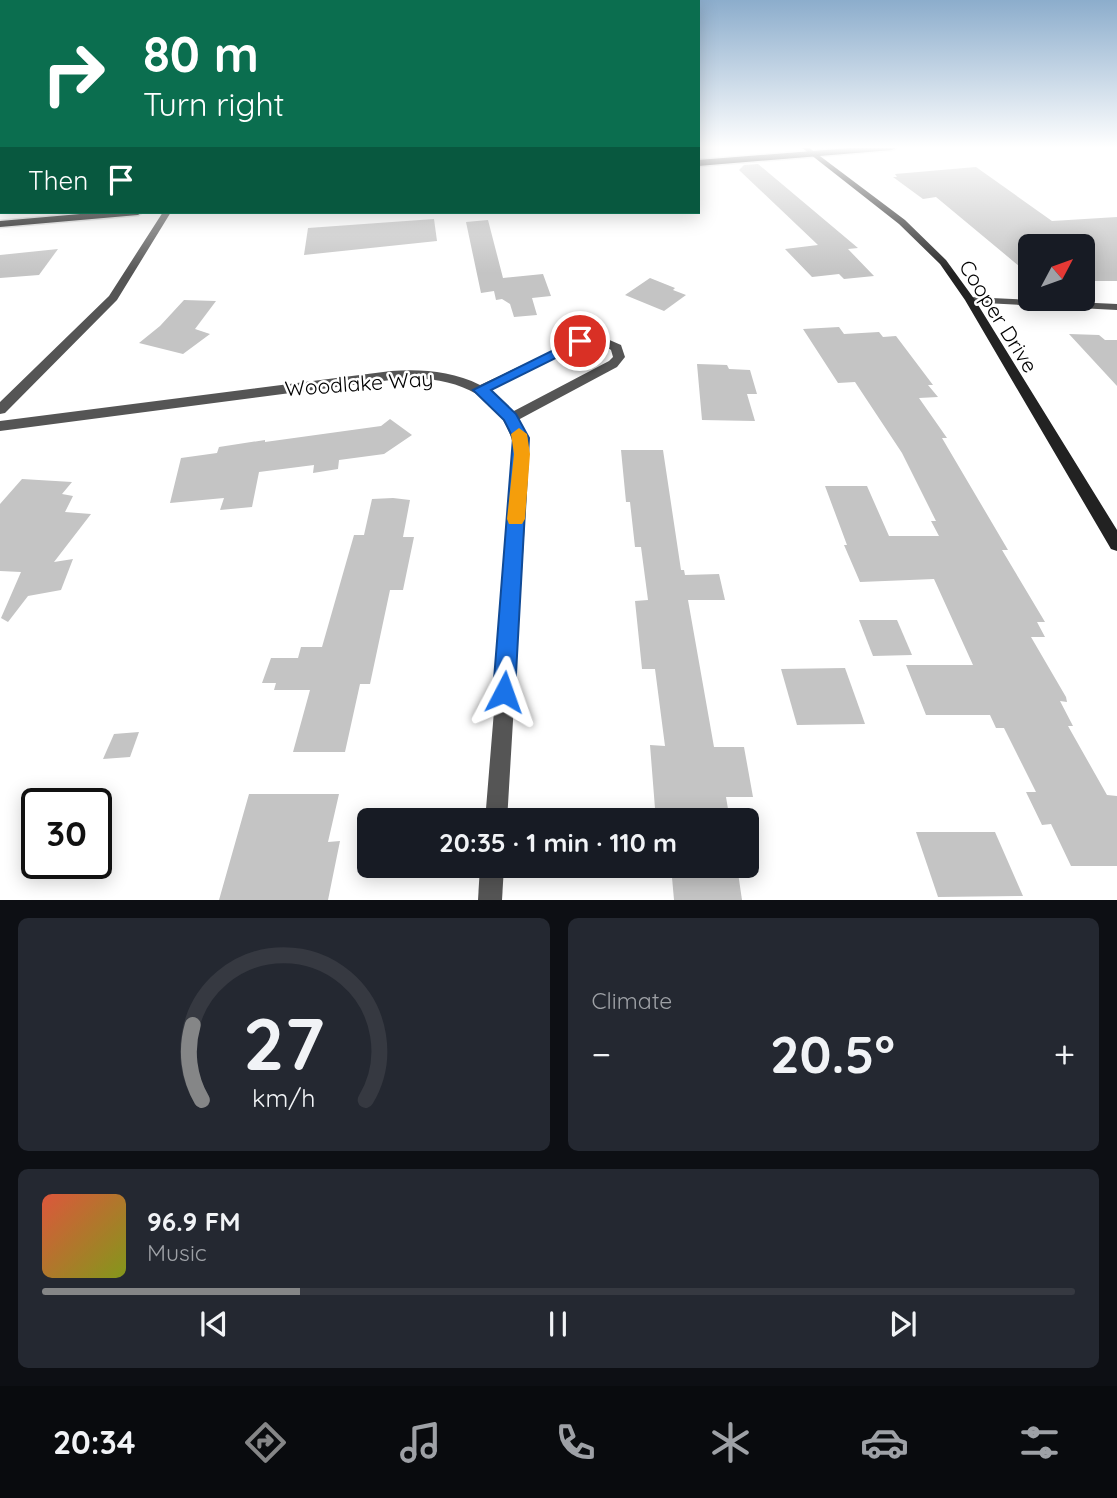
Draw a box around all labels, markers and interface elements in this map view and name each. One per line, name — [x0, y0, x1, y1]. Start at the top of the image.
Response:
text: 80 m — [143, 23, 259, 84]
icon: right — [28, 28, 119, 119]
text: Turn right — [143, 84, 284, 124]
icon: arrive — [102, 161, 140, 199]
text: Then — [28, 164, 88, 197]
north arrow — [1018, 234, 1096, 312]
map controls — [1018, 234, 1095, 311]
street label: Cooper Drive — [954, 255, 1044, 377]
pin — [550, 311, 610, 371]
icon: arrive — [561, 322, 599, 360]
street label: Woodlake Way — [284, 365, 434, 401]
position arrow — [467, 655, 541, 729]
speed limit sign: 30 — [21, 788, 112, 879]
text: 20:35 · 1 min · 110 m — [439, 826, 677, 859]
text: Climate — [592, 986, 672, 1015]
text: 27 — [243, 998, 324, 1089]
text: 20.5° — [770, 1021, 895, 1086]
text: − — [592, 1030, 611, 1078]
text: + — [1054, 1030, 1075, 1078]
text: km/h — [252, 1082, 315, 1113]
text: 96.9 FM — [147, 1205, 241, 1238]
text: Music — [147, 1238, 207, 1267]
icon: previous — [195, 1305, 233, 1343]
icon: pause — [539, 1305, 577, 1343]
icon: next — [884, 1305, 922, 1343]
icon: directions — [241, 1418, 290, 1467]
icon: music — [396, 1418, 445, 1467]
icon: phone — [551, 1418, 600, 1467]
icon: climate — [706, 1418, 755, 1467]
icon: car — [860, 1418, 909, 1467]
icon: filters — [1015, 1418, 1064, 1467]
text: 20:34 — [53, 1422, 135, 1462]

